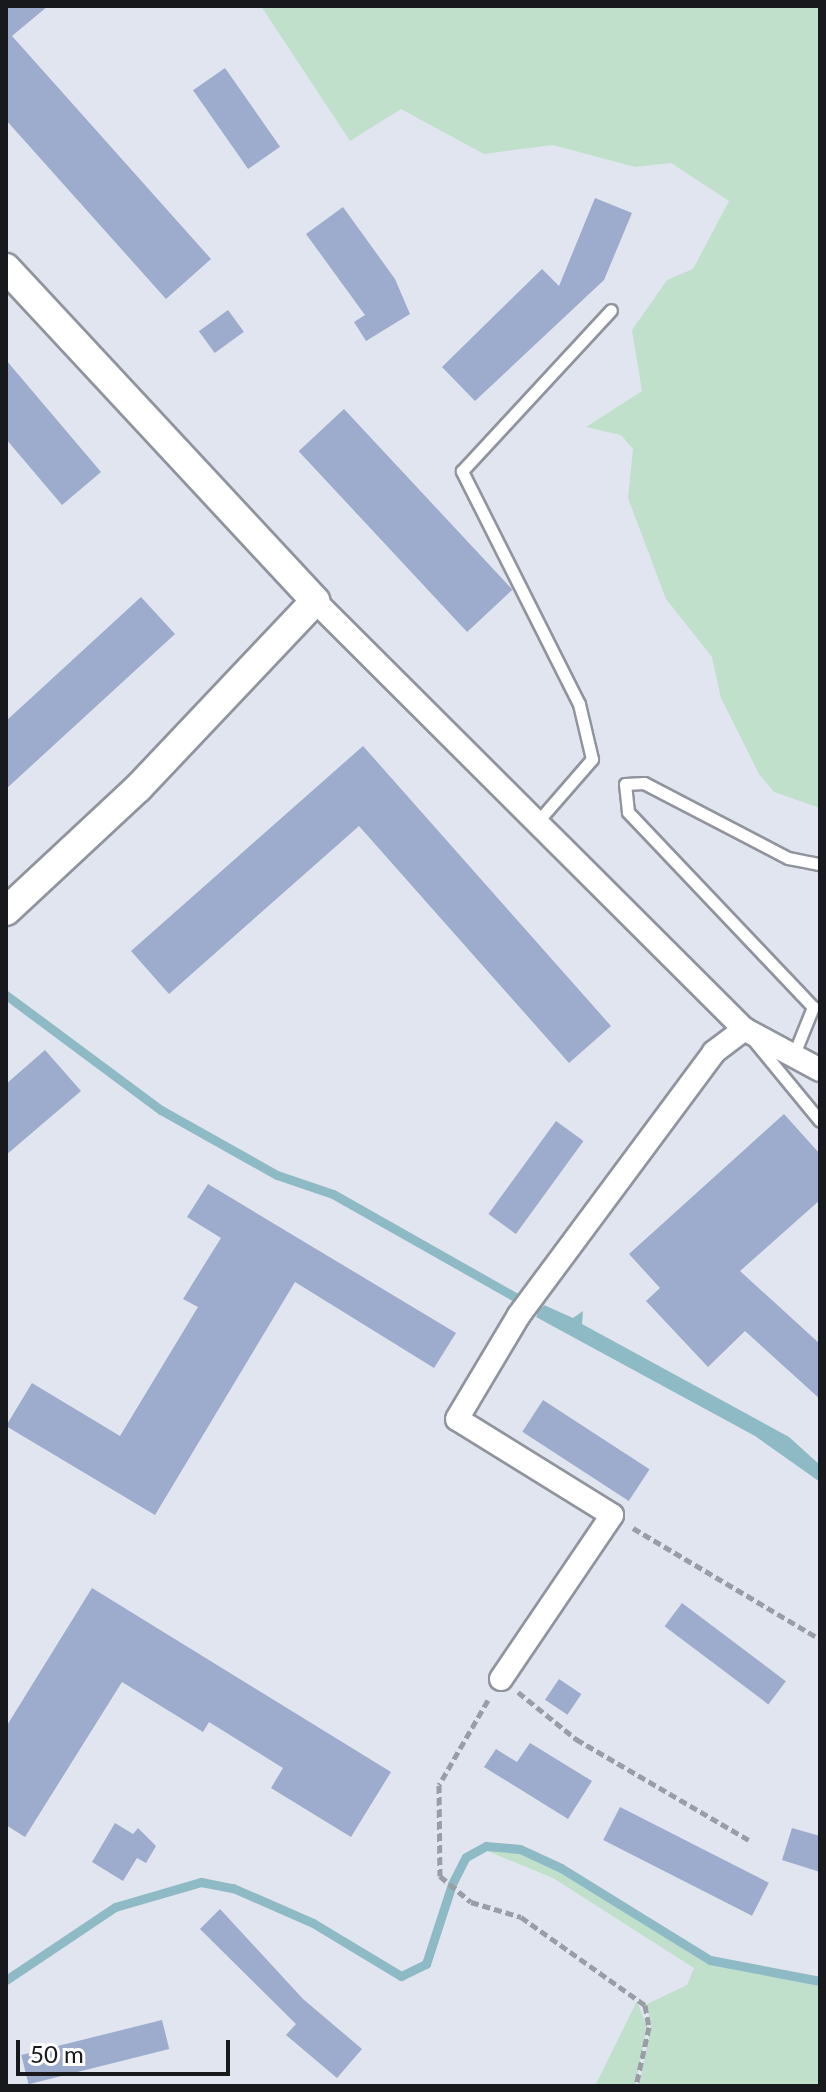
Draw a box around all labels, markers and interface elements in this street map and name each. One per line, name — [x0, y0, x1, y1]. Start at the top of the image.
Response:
scale bar — [20, 2024, 234, 2074]
text: 50 m — [30, 2039, 84, 2068]

